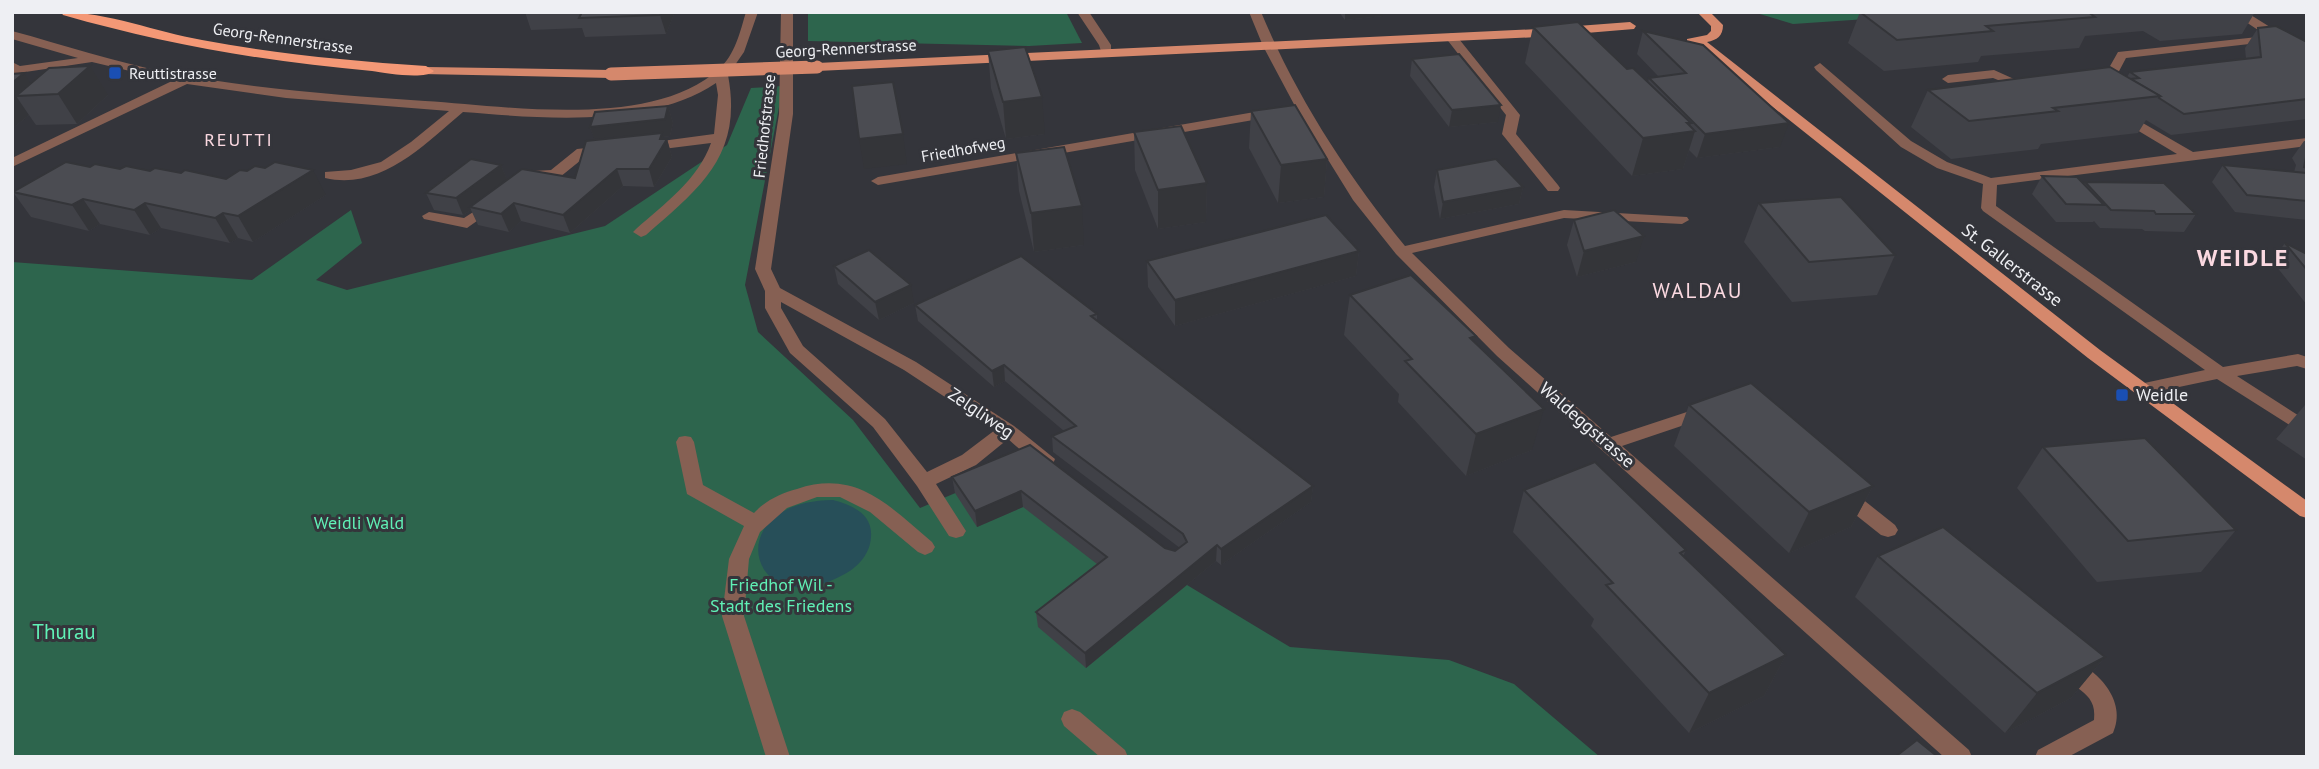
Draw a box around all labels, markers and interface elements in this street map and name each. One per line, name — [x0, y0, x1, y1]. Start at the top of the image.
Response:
street label: Georg-Rennerstrasse — [212, 18, 354, 58]
street label: Georg-Rennerstrasse — [775, 34, 917, 62]
place label: Reuttistrasse — [129, 63, 217, 83]
marker: Reuttistrasse — [107, 65, 123, 81]
street label: Friedhofstrasse — [749, 73, 779, 179]
district label: REUTTI — [204, 128, 274, 151]
street label: Friedhofweg — [919, 132, 1007, 166]
street label: St. Gallerstrasse — [1957, 218, 2067, 311]
district label: WEIDLE — [2197, 242, 2289, 273]
district label: WALDAU — [1652, 277, 1744, 304]
street label: Waldeggstrasse — [1535, 377, 1640, 472]
street label: Zelgliweg — [944, 382, 1019, 443]
place label: Weidle — [2136, 383, 2188, 406]
marker: Weidle — [2114, 387, 2130, 403]
park label: Weidli Wald — [314, 511, 404, 534]
park label: Friedhof Wil - Stadt des Friedens — [710, 573, 852, 617]
park label: Thurau — [32, 618, 96, 645]

